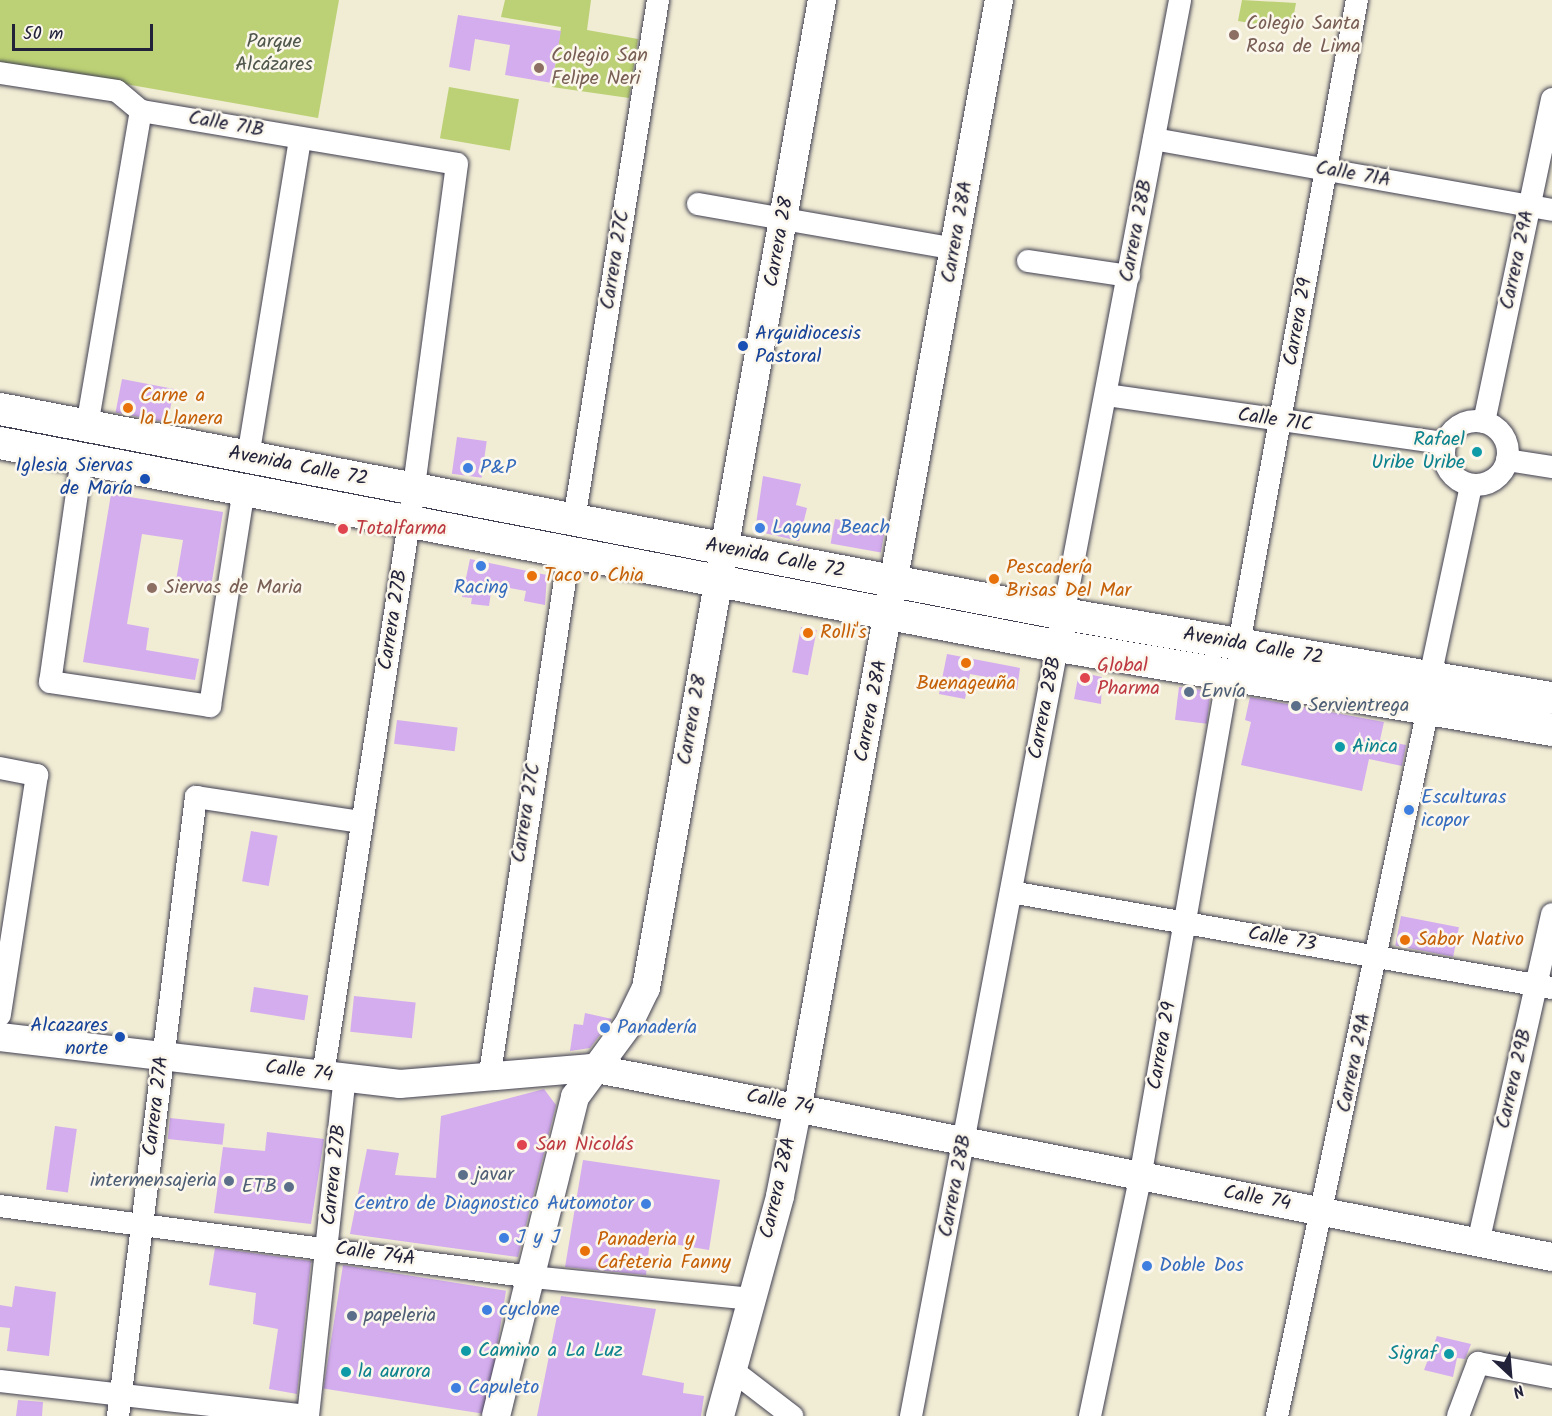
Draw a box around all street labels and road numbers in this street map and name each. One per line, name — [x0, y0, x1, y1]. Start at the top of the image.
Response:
street label: Calle 71B — [186, 107, 266, 143]
street label: Calle 71A — [1314, 157, 1392, 193]
street label: Carrera 28B — [1115, 178, 1159, 284]
street label: Carrera 28A — [937, 179, 979, 285]
street label: Carrera 28 — [760, 195, 800, 289]
street label: Carrera 29A — [1496, 208, 1540, 312]
street label: Carrera 27C — [596, 209, 636, 311]
street label: Carrera 29 — [1279, 276, 1319, 368]
street label: Calle 71C — [1236, 404, 1314, 438]
street label: Avenida Calle 72 — [226, 442, 370, 492]
street label: Avenida Calle 72 — [703, 534, 847, 584]
street label: Carrera 27B — [374, 568, 414, 672]
street label: Avenida Calle 72 — [1181, 623, 1325, 671]
street label: Carrera 28B — [1024, 655, 1068, 761]
street label: Carrera 28A — [850, 658, 894, 764]
street label: Carrera 28 — [673, 673, 713, 767]
street label: Carrera 27C — [507, 762, 547, 864]
street label: Calle 73 — [1246, 922, 1318, 958]
street label: Carrera 29 — [1143, 1000, 1183, 1092]
street label: Carrera 29A — [1333, 1011, 1377, 1115]
street label: Carrera 29B — [1492, 1027, 1538, 1131]
street label: Carrera 27A — [139, 1055, 175, 1157]
street label: Calle 74 — [264, 1056, 334, 1088]
street label: Calle 74 — [744, 1085, 816, 1121]
street label: Carrera 27B — [318, 1123, 352, 1227]
street label: Carrera 28B — [934, 1133, 978, 1239]
street label: Carrera 28A — [756, 1135, 802, 1241]
street label: Calle 74 — [1221, 1181, 1293, 1217]
street label: Calle 74A — [333, 1238, 417, 1272]

